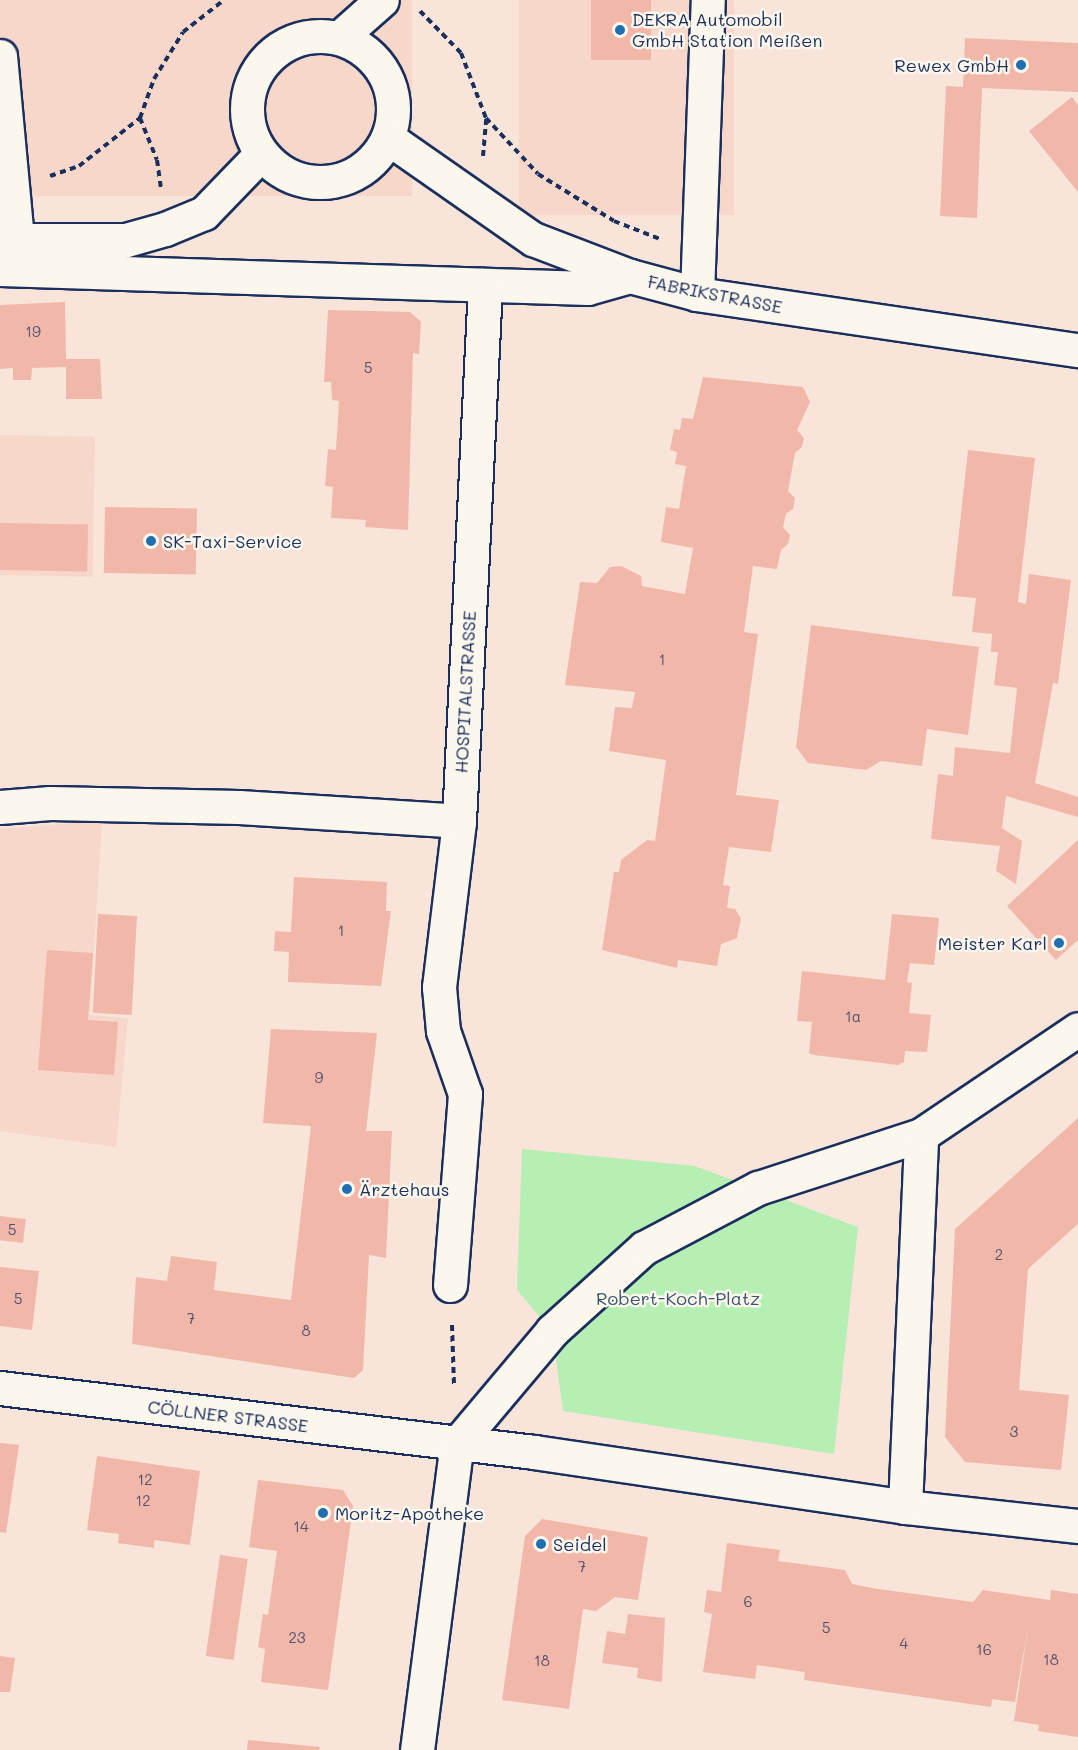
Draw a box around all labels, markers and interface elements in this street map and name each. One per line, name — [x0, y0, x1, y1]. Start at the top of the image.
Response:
place label: DEKRA Automobil GmbH Station Meißen — [632, 9, 822, 52]
marker: DEKRA Automobil GmbH Station Meißen — [613, 23, 627, 37]
place label: Rewex GmbH — [894, 54, 1009, 76]
marker: Rewex GmbH — [1014, 58, 1028, 72]
street label: FABRIKSTRASSE — [646, 270, 784, 318]
house number: 19 — [25, 323, 41, 341]
house number: 5 — [364, 359, 372, 377]
place label: SK-Taxi-Service — [163, 530, 302, 552]
marker: SK-Taxi-Service — [144, 534, 158, 548]
street label: HOSPITALSTRASSE — [450, 610, 480, 774]
house number: 1 — [659, 651, 665, 669]
house number: 1 — [338, 922, 344, 940]
place label: Meister Karl — [938, 932, 1047, 954]
marker: Meister Karl — [1052, 936, 1066, 950]
house number: 1a — [845, 1008, 861, 1026]
house number: 9 — [315, 1069, 323, 1087]
place label: Ärztehaus — [359, 1178, 450, 1200]
marker: Ärztehaus — [340, 1182, 354, 1196]
house number: 5 — [8, 1221, 16, 1239]
house number: 2 — [995, 1246, 1003, 1264]
park label: Robert-Koch-Platz — [596, 1287, 760, 1309]
house number: 5 — [14, 1290, 22, 1308]
house number: 7 — [187, 1310, 195, 1328]
house number: 8 — [301, 1322, 311, 1340]
street label: CÖLLNER STRASSE — [146, 1395, 310, 1437]
house number: 3 — [1010, 1423, 1018, 1441]
house number: 12 — [137, 1471, 153, 1489]
house number: 12 — [135, 1492, 151, 1510]
place label: Moritz-Apotheke — [335, 1502, 484, 1524]
marker: Moritz-Apotheke — [316, 1506, 330, 1520]
house number: 14 — [293, 1518, 309, 1536]
place label: Seidel — [553, 1533, 607, 1555]
marker: Seidel — [534, 1537, 548, 1551]
house number: 7 — [578, 1558, 586, 1576]
house number: 6 — [743, 1593, 753, 1611]
house number: 5 — [822, 1619, 830, 1637]
house number: 23 — [288, 1629, 306, 1647]
house number: 4 — [900, 1635, 908, 1653]
house number: 16 — [976, 1641, 992, 1659]
house number: 18 — [1043, 1651, 1059, 1669]
house number: 18 — [534, 1652, 550, 1670]

